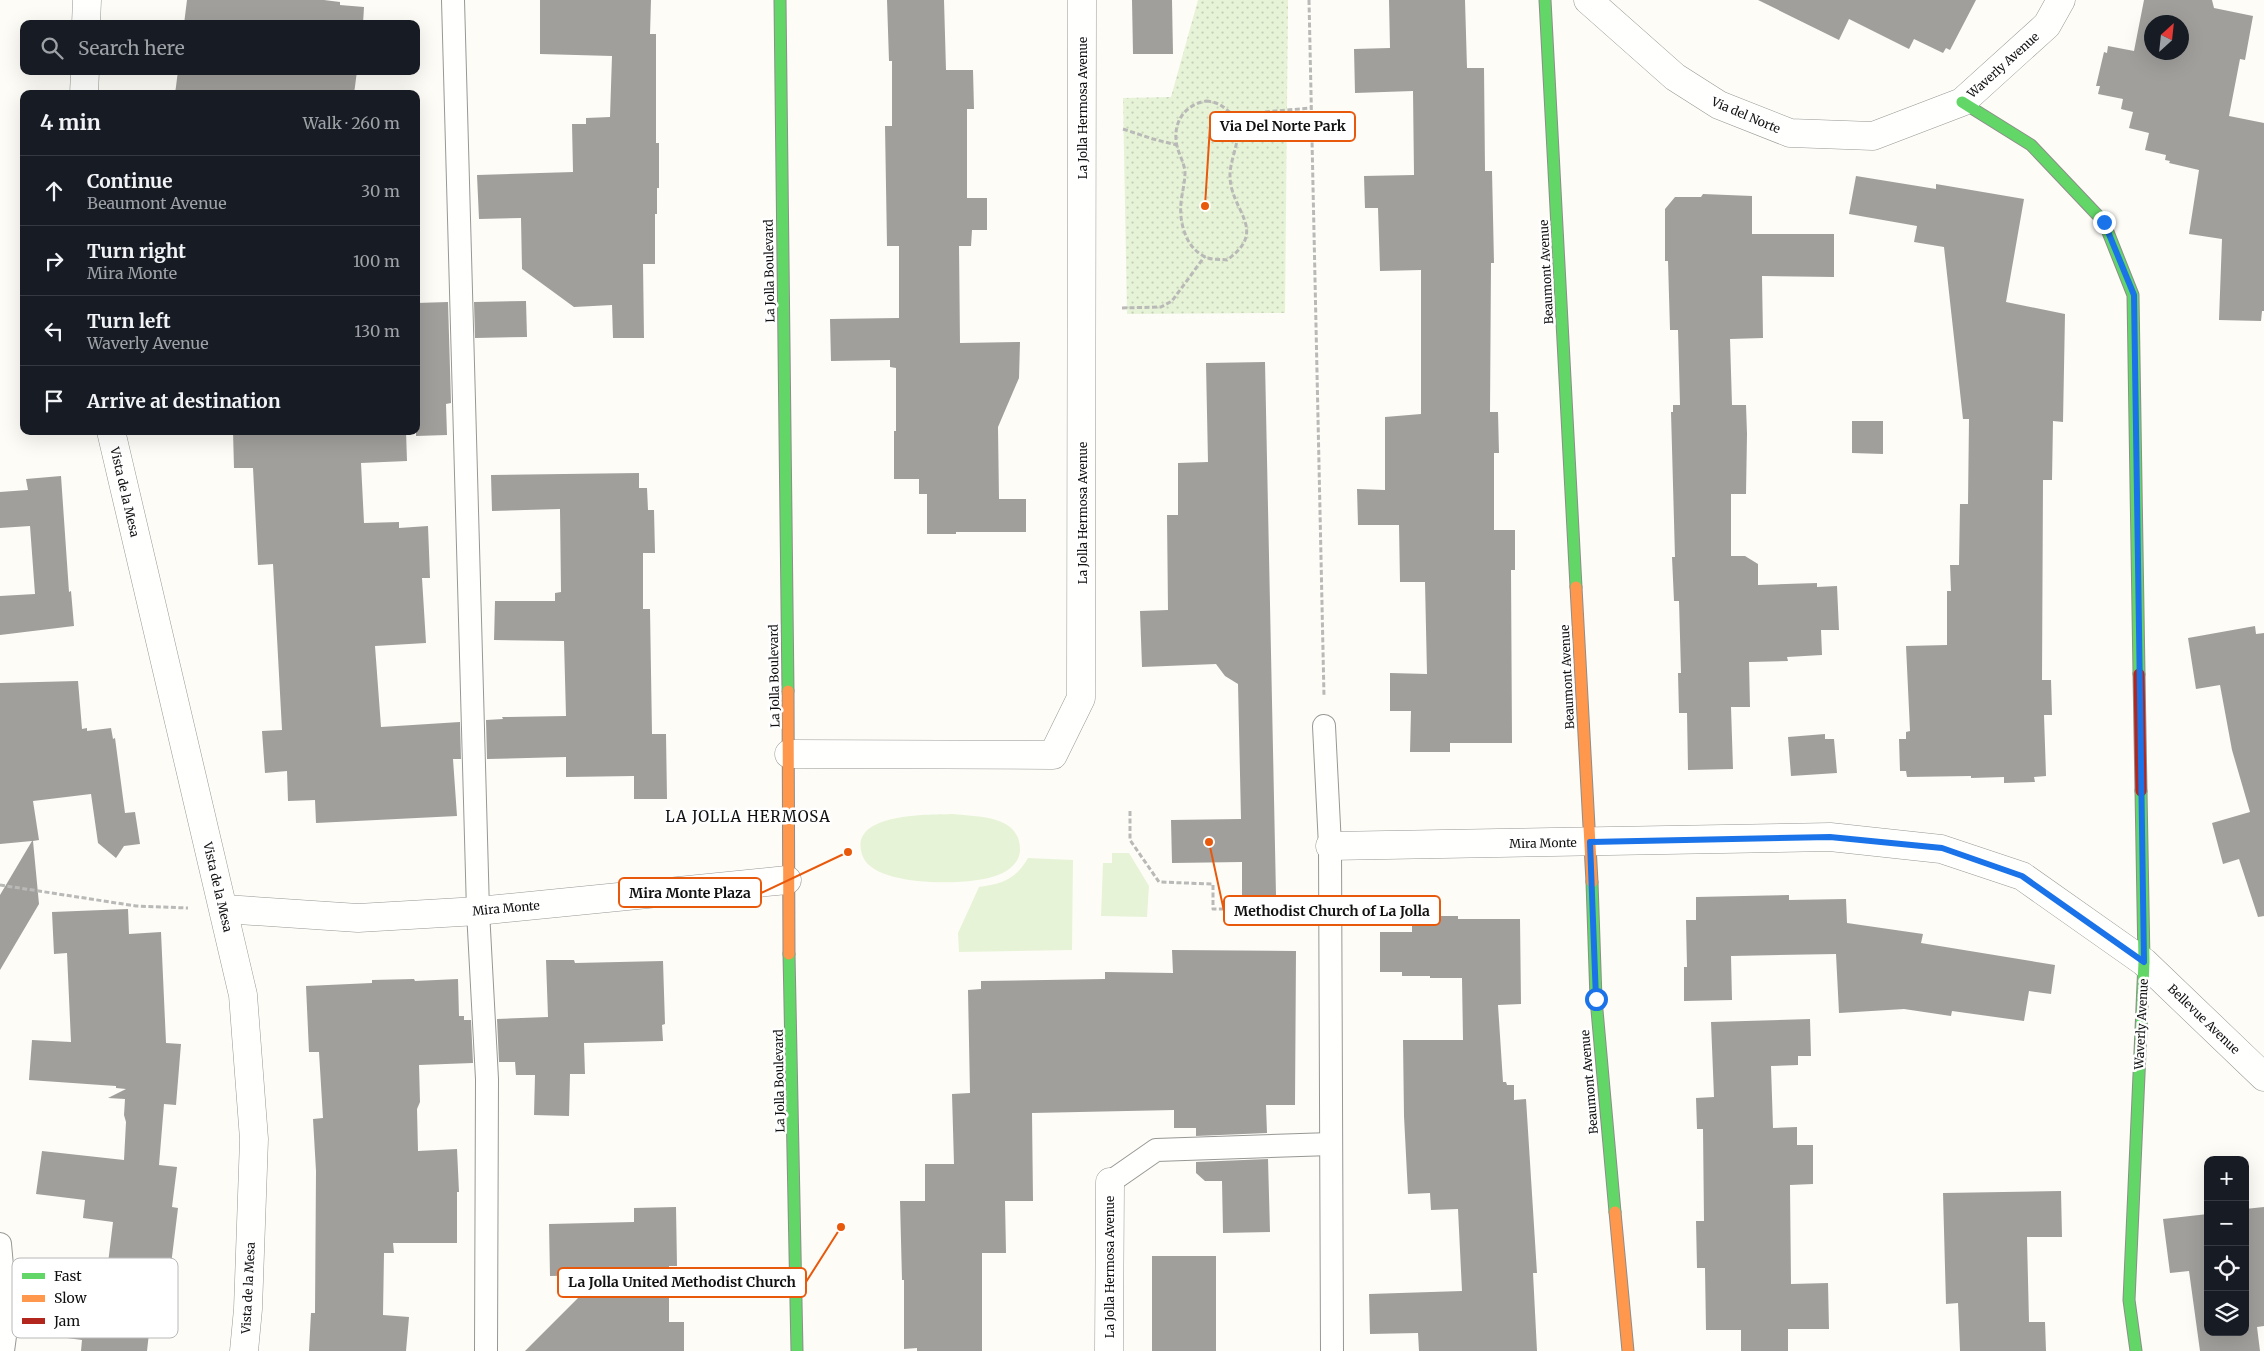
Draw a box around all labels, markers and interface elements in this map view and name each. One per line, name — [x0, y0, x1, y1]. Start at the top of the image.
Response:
north arrow — [2144, 15, 2189, 60]
search box — [20, 20, 420, 75]
street label: Waverly Avenue — [1963, 29, 2042, 102]
icon: search — [38, 34, 66, 62]
text: Search here — [78, 36, 185, 60]
street label: La Jolla Hermosa Avenue — [1075, 37, 1090, 179]
street label: Via del Norte — [1708, 93, 1783, 136]
text: 4 min — [40, 109, 101, 136]
callout: Via Del Norte Park — [1210, 112, 1355, 141]
text: Walk · 260 m — [303, 113, 400, 133]
text: Via Del Norte Park — [1219, 117, 1347, 135]
text: Continue — [87, 169, 173, 193]
icon: ahead — [40, 177, 68, 205]
text: 30 m — [361, 181, 400, 201]
text: Beaumont Avenue — [87, 193, 227, 213]
route end — [2093, 211, 2116, 234]
street label: La Jolla Boulevard — [761, 219, 777, 323]
street label: Beaumont Avenue — [1536, 219, 1556, 325]
text: Turn right — [87, 239, 186, 263]
icon: right — [40, 247, 68, 275]
text: 100 m — [353, 251, 400, 271]
text: Mira Monte — [87, 263, 177, 283]
text: Turn left — [87, 309, 171, 333]
icon: left — [40, 317, 68, 345]
text: 130 m — [354, 321, 400, 341]
text: Waverly Avenue — [87, 333, 209, 353]
icon: arrive — [40, 387, 68, 415]
text: Arrive at destination — [87, 389, 281, 413]
street label: La Jolla Hermosa Avenue — [1075, 442, 1090, 584]
street label: Vista de la Mesa — [107, 445, 143, 539]
street label: La Jolla Boulevard — [766, 624, 782, 728]
street label: Beaumont Avenue — [1557, 624, 1577, 730]
district label: LA JOLLA HERMOSA — [665, 807, 831, 826]
street label: Mira Monte — [1509, 835, 1577, 851]
street label: Vista de la Mesa — [200, 840, 236, 934]
callout: Mira Monte Plaza — [619, 878, 761, 907]
text: Mira Monte Plaza — [629, 884, 751, 902]
callout: Methodist Church of La Jolla — [1224, 896, 1440, 925]
street label: Mira Monte — [472, 898, 540, 918]
text: Methodist Church of La Jolla — [1234, 902, 1430, 920]
street label: Waverly Avenue — [2131, 978, 2151, 1071]
street label: Bellevue Avenue — [2165, 981, 2243, 1057]
route start — [1585, 988, 1608, 1011]
street label: La Jolla Boulevard — [771, 1029, 787, 1133]
street label: Beaumont Avenue — [1577, 1029, 1601, 1135]
map controls — [2204, 1156, 2249, 1336]
button: + — [2204, 1156, 2249, 1201]
street label: La Jolla Hermosa Avenue — [1102, 1196, 1117, 1338]
button: − — [2204, 1201, 2249, 1246]
street label: Vista de la Mesa — [238, 1241, 258, 1335]
button: locate — [2204, 1246, 2249, 1291]
legend — [12, 1258, 178, 1338]
text: Fast — [54, 1267, 82, 1285]
callout: La Jolla United Methodist Church — [558, 1268, 806, 1297]
text: La Jolla United Methodist Church — [568, 1273, 797, 1291]
text: Slow — [54, 1289, 87, 1307]
button: layers — [2204, 1291, 2249, 1336]
text: Jam — [53, 1312, 80, 1330]

